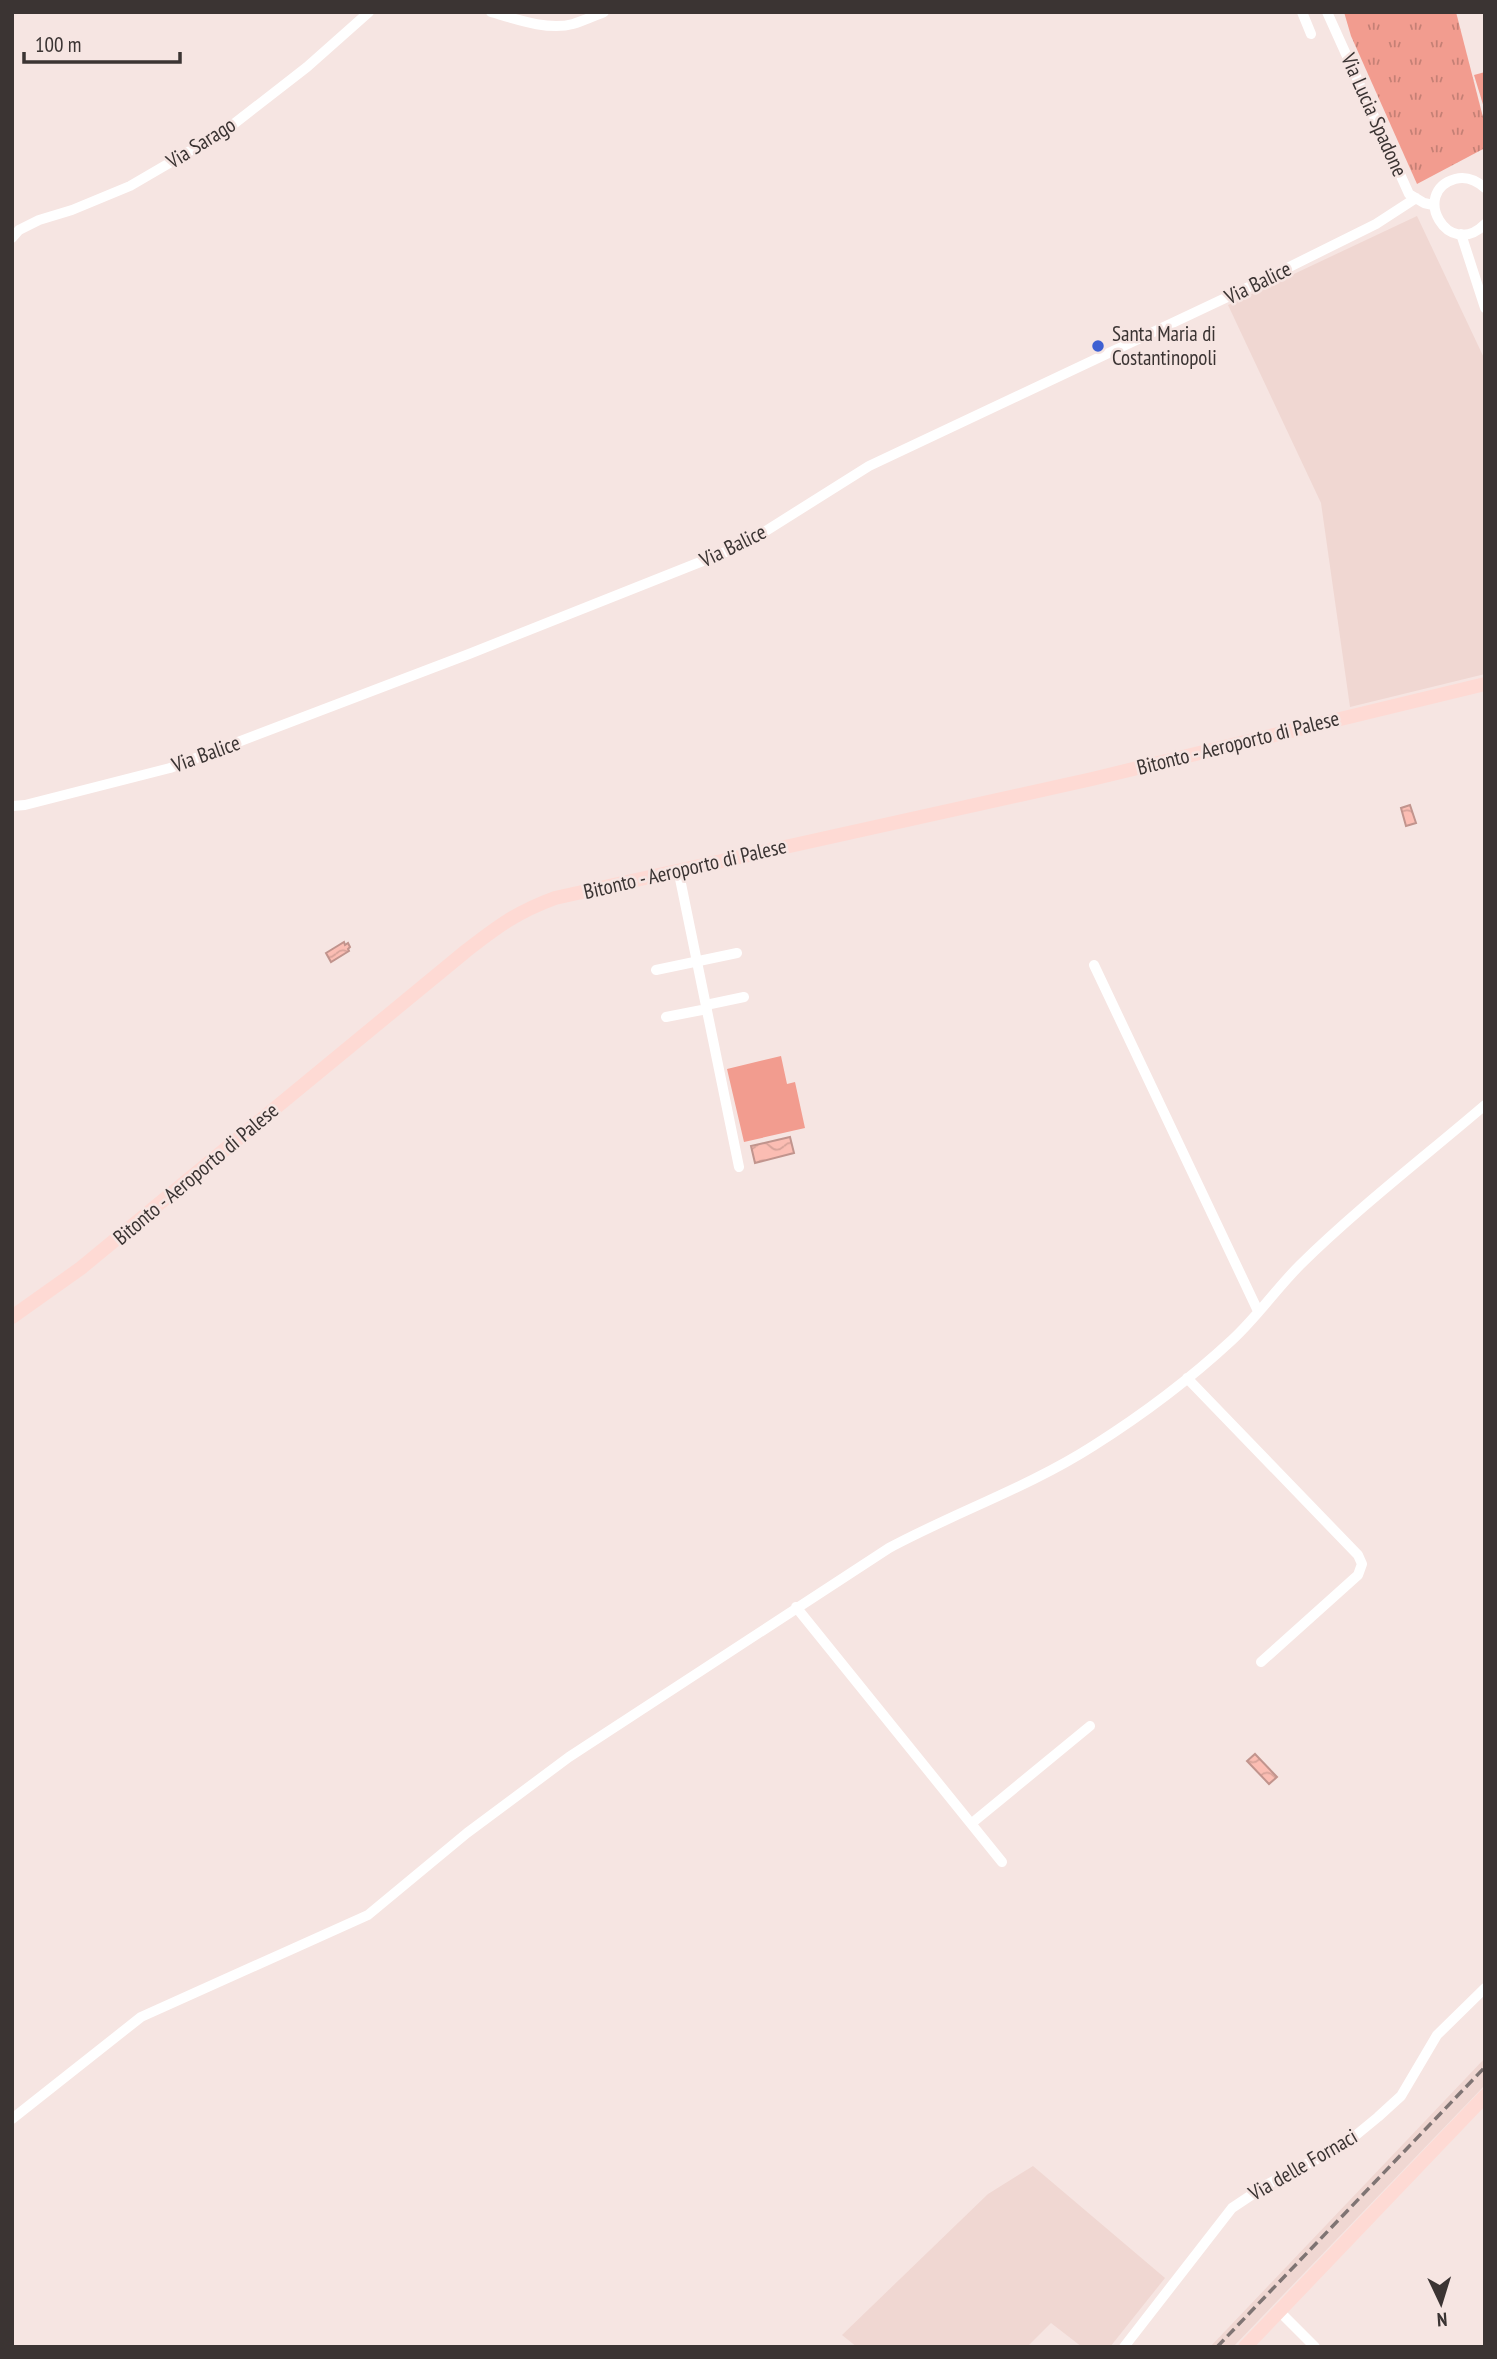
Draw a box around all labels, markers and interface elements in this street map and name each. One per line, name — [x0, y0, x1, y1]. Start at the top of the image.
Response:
scale bar — [24, 21, 180, 65]
text: 100 m — [35, 31, 81, 58]
street label: Via Lucia Spadone — [1335, 48, 1414, 181]
street label: Via Sarago — [160, 111, 240, 175]
street label: Via Balice — [1219, 255, 1295, 311]
place label: Santa Maria di Costantinopoli — [1112, 320, 1217, 371]
marker: Santa Maria di Costantinopoli — [1090, 338, 1106, 354]
street label: Via Balice — [694, 518, 770, 574]
street label: Bitonto - Aeroporto di Palese — [1134, 704, 1342, 781]
street label: Via Balice — [167, 729, 244, 779]
street label: Bitonto - Aeroporto di Palese — [581, 832, 789, 905]
street label: Bitonto - Aeroporto di Palese — [108, 1097, 284, 1251]
street label: Via delle Fornaci — [1243, 2123, 1362, 2207]
north arrow — [1406, 2268, 1476, 2338]
text: N — [1436, 2308, 1448, 2332]

